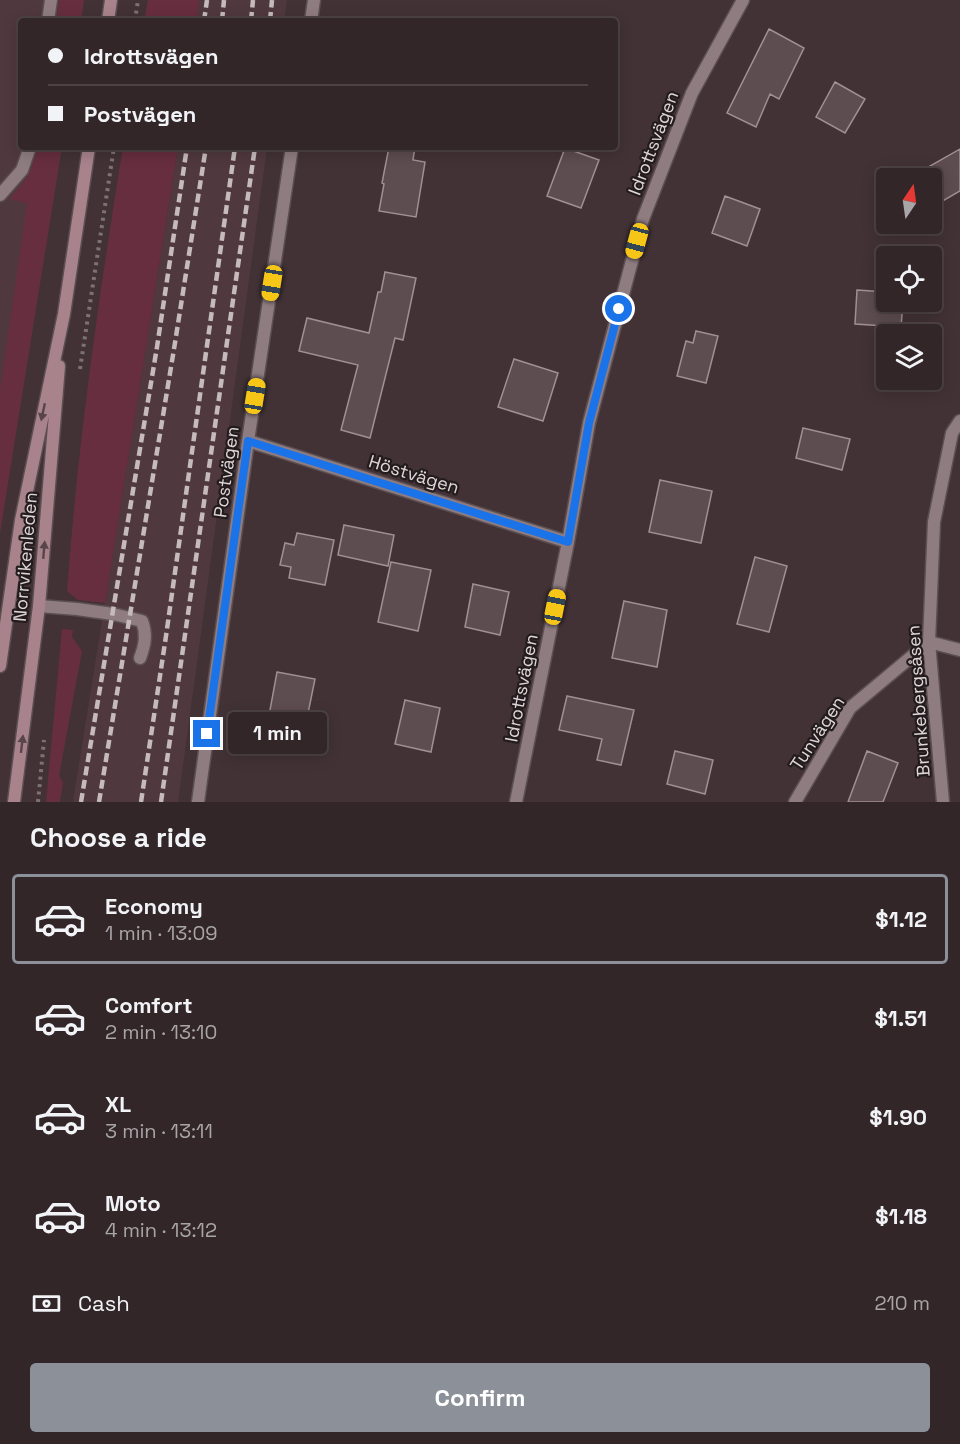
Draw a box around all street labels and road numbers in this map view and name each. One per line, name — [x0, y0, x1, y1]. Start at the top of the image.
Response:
street label: Idrottsvägen — [623, 88, 683, 198]
street label: Postvägen — [208, 425, 244, 519]
street label: Höstvägen — [366, 449, 462, 499]
street label: Norrvikenleden — [8, 491, 42, 623]
street label: Brunkebergsåsen — [901, 625, 935, 777]
street label: Idrottsvägen — [499, 632, 543, 744]
street label: Tunvägen — [785, 692, 849, 774]

